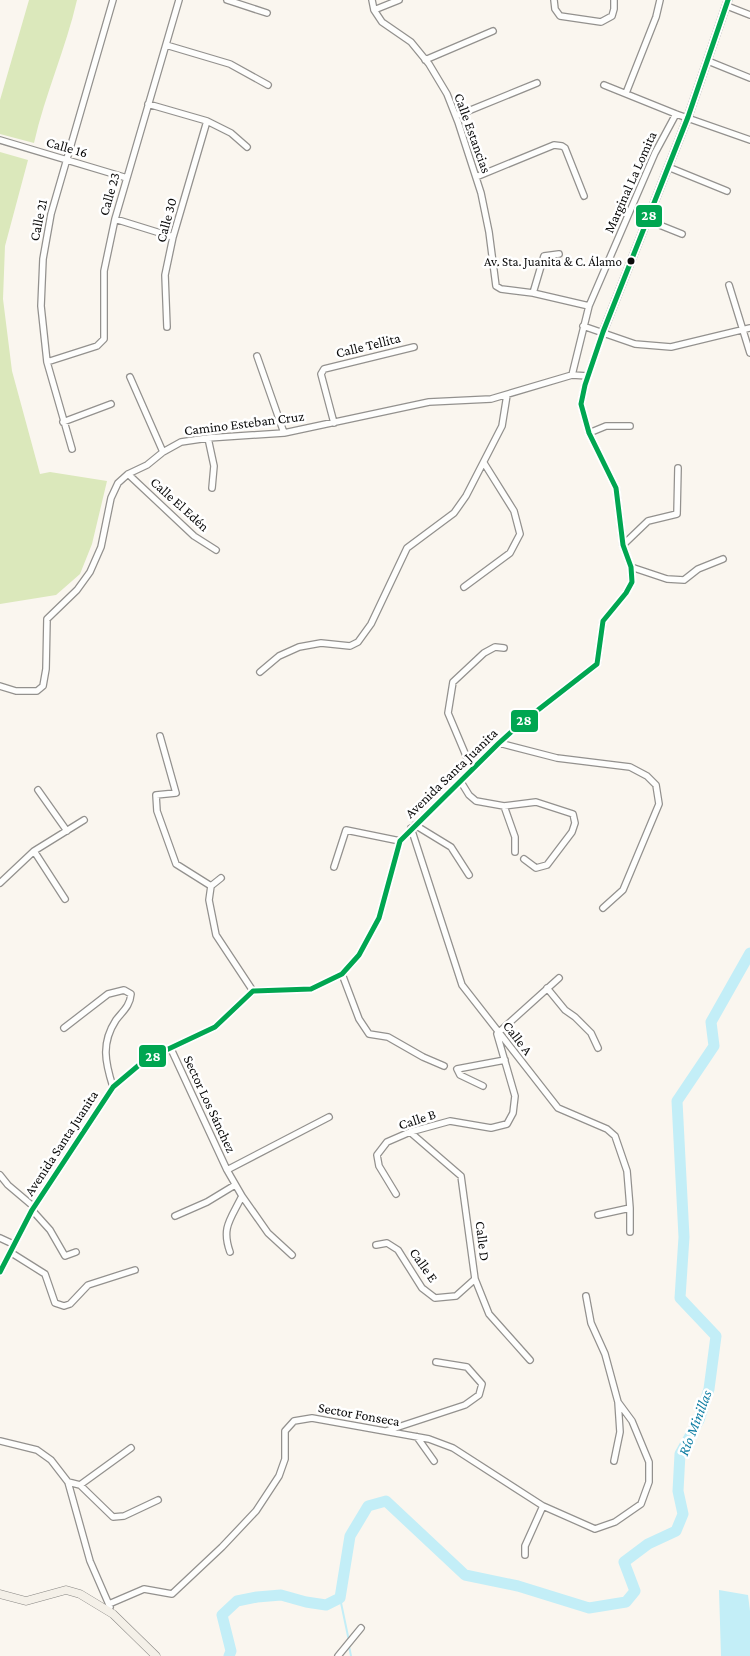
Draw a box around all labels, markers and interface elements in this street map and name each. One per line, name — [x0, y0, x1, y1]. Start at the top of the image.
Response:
street label: Calle Estancias — [451, 91, 495, 175]
street label: Marginal La Lomita — [600, 128, 660, 235]
street label: Calle 16 — [44, 133, 90, 161]
street label: Calle 23 — [95, 171, 123, 217]
street label: Calle 30 — [152, 196, 180, 244]
street label: Calle 21 — [26, 197, 50, 242]
line badge: 28 — [635, 204, 663, 228]
text: 28 — [641, 207, 657, 223]
place label: Av. Sta. Juanita & C. Álamo — [484, 254, 622, 269]
marker: Av. Sta. Juanita & C. Álamo — [626, 256, 636, 266]
street label: Calle Tellita — [334, 329, 403, 361]
street label: Camino Esteban Cruz — [183, 408, 305, 438]
street label: Calle El Edén — [147, 474, 213, 535]
line badge: 28 — [510, 709, 539, 733]
text: 28 — [516, 712, 532, 728]
street label: Avenida Santa Juanita — [401, 724, 501, 821]
street label: Calle A — [500, 1018, 536, 1058]
line badge: 28 — [138, 1044, 167, 1068]
text: 28 — [145, 1048, 161, 1064]
street label: Sector Los Sánchez — [180, 1053, 240, 1155]
street label: Avenida Santa Juanita — [21, 1087, 101, 1199]
street label: Calle B — [396, 1105, 438, 1133]
street label: Calle D — [473, 1220, 493, 1262]
street label: Calle E — [406, 1245, 442, 1286]
water label: Río Minillas — [675, 1388, 715, 1458]
street label: Sector Fonseca — [317, 1399, 402, 1429]

